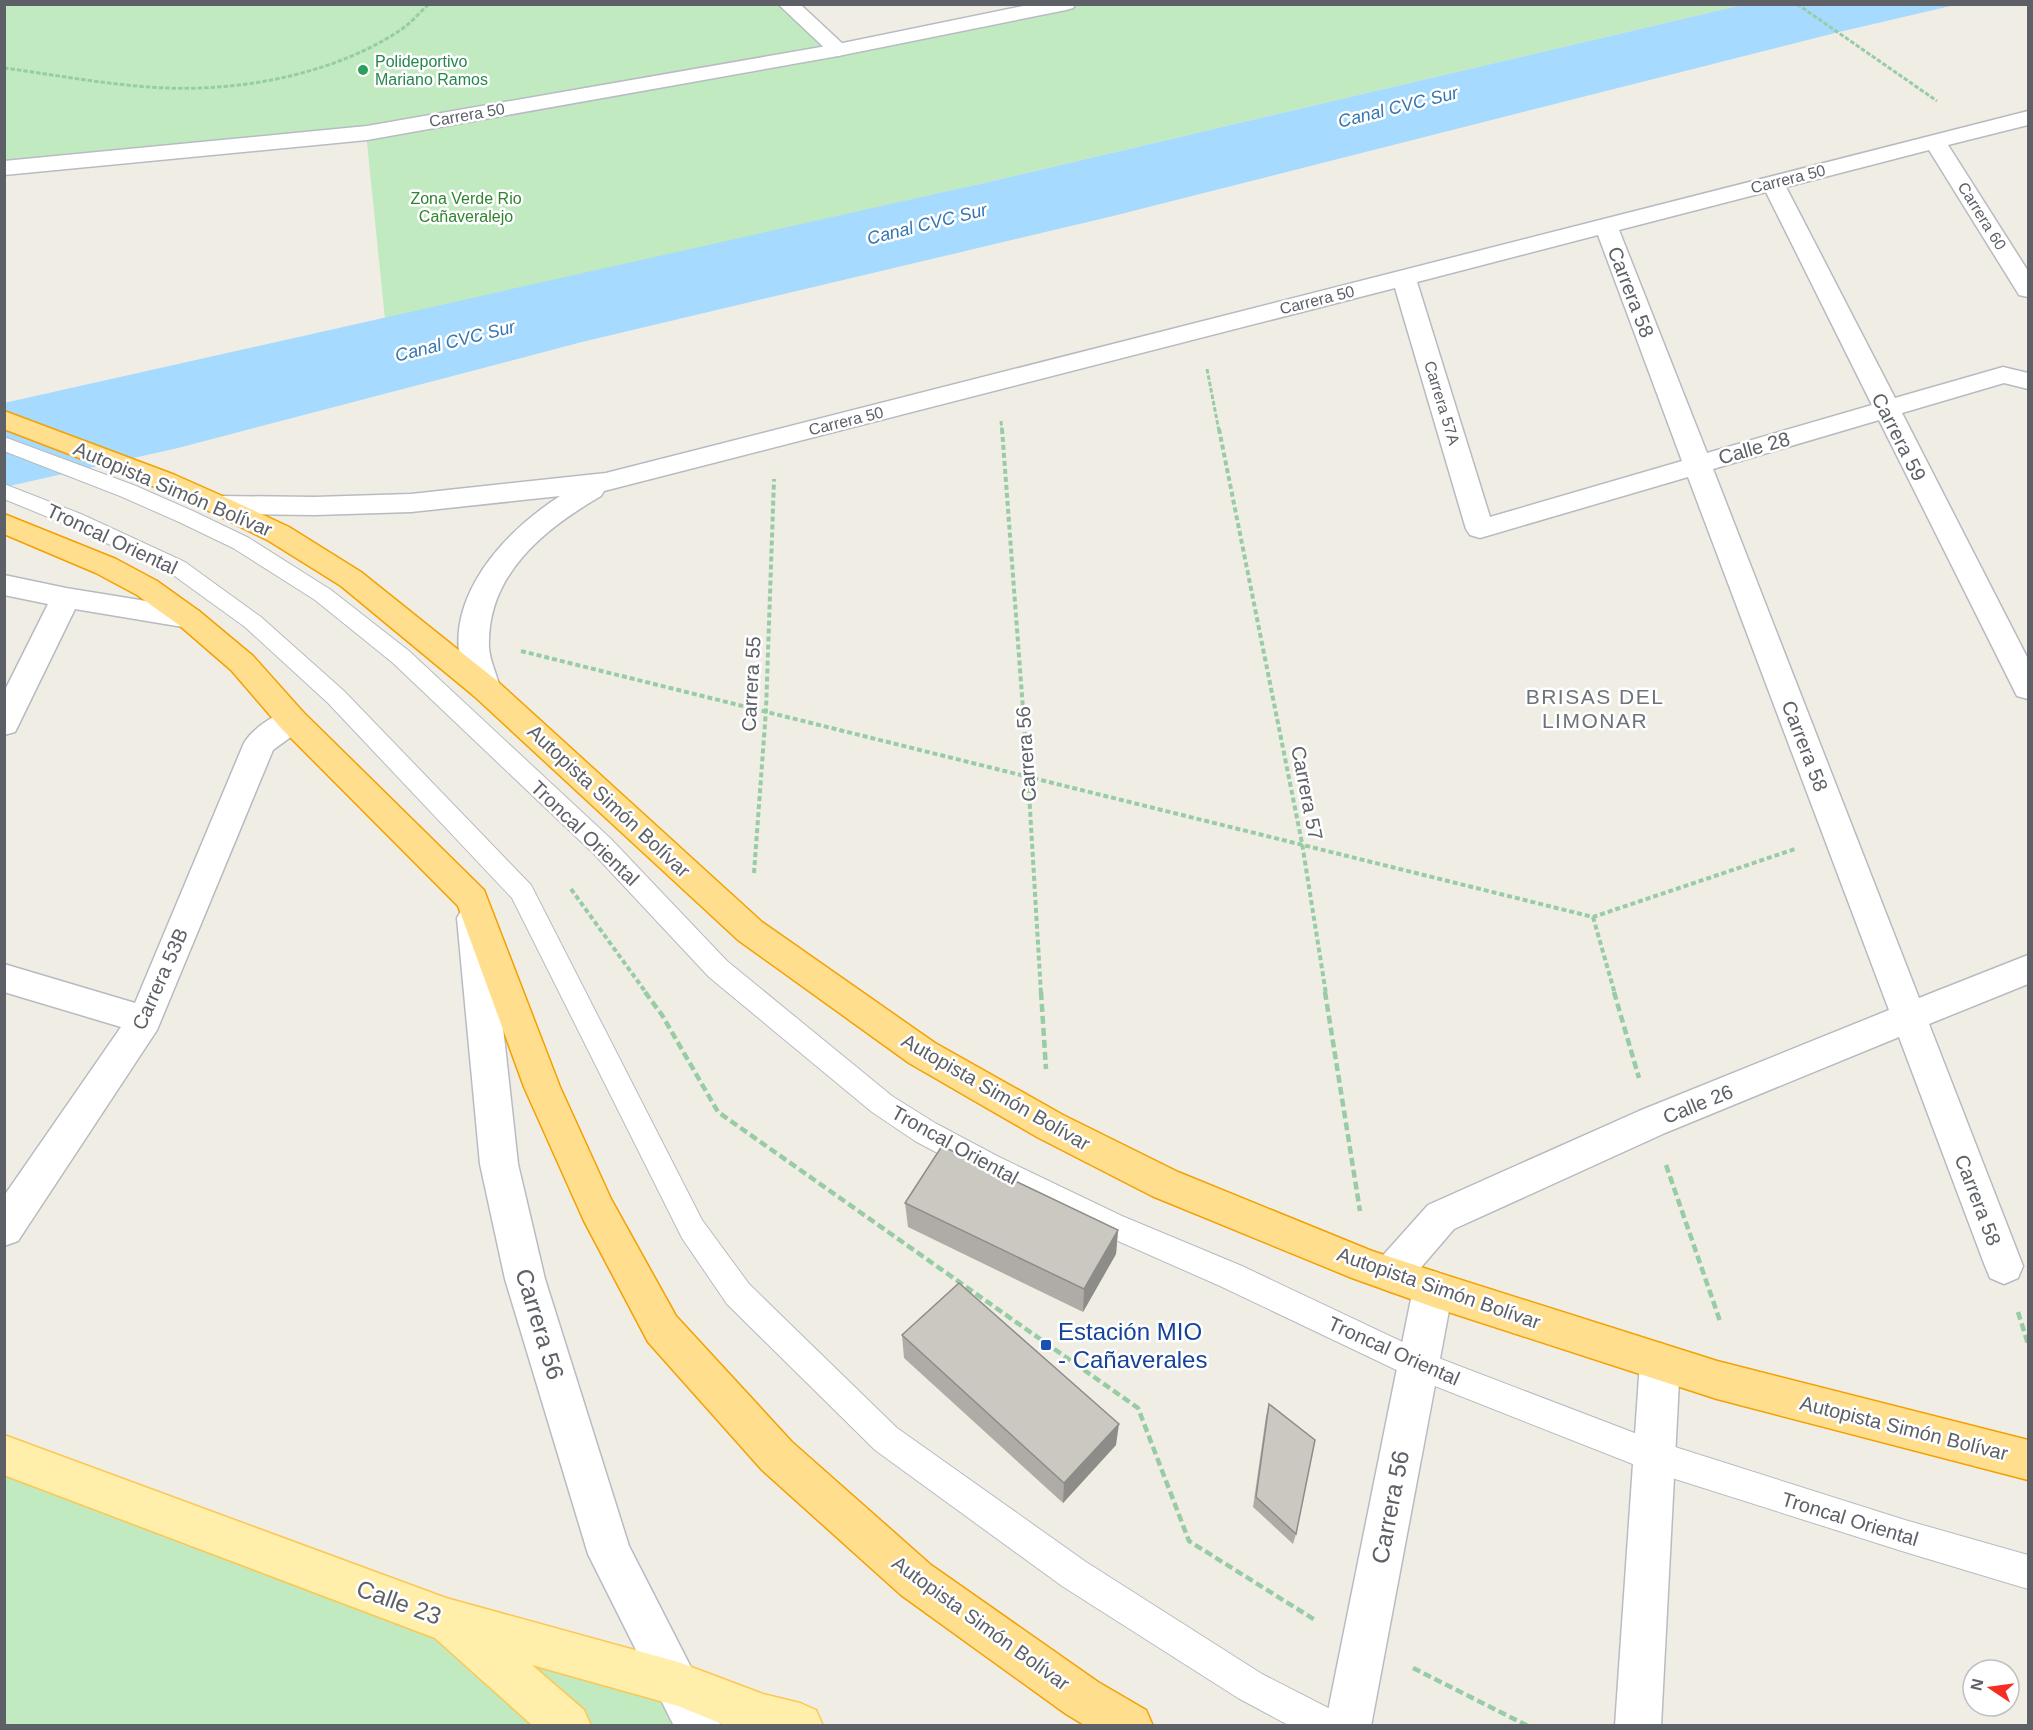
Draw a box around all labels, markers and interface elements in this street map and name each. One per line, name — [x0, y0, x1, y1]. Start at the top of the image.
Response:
place label: Polideportivo Mariano Ramos — [375, 53, 488, 88]
marker: Polideportivo Mariano Ramos — [356, 63, 370, 77]
water label: Canal CVC Sur — [1336, 82, 1461, 132]
street label: Carrera 50 — [428, 100, 506, 130]
street label: Carrera 50 — [1749, 161, 1827, 196]
street label: Carrera 60 — [1955, 179, 2010, 253]
park label: Zona Verde Rio Cañaveralejo — [410, 190, 522, 225]
water label: Canal CVC Sur — [865, 199, 990, 249]
street label: Carrera 58 — [1604, 243, 1658, 341]
street label: Carrera 50 — [1278, 282, 1356, 317]
water label: Canal CVC Sur — [393, 316, 518, 366]
street label: Carrera 57A — [1421, 359, 1463, 447]
street label: Carrera 59 — [1867, 389, 1931, 485]
street label: Carrera 50 — [807, 403, 885, 438]
street label: Calle 28 — [1716, 427, 1792, 469]
street label: Autopista Simón Bolívar — [70, 437, 276, 541]
street label: Troncal Oriental — [43, 499, 181, 579]
street label: Carrera 55 — [738, 636, 764, 732]
district label: BRISAS DEL LIMONAR — [1526, 685, 1664, 732]
street label: Carrera 58 — [1778, 697, 1832, 795]
street label: Carrera 56 — [1012, 706, 1040, 802]
street label: Autopista Simón Bolívar — [523, 720, 695, 882]
street label: Carrera 57 — [1287, 744, 1327, 842]
street label: Troncal Oriental — [526, 776, 644, 890]
street label: Carrera 53B — [128, 925, 192, 1033]
street label: Autopista Simón Bolívar — [898, 1029, 1094, 1155]
street label: Calle 26 — [1660, 1080, 1736, 1128]
street label: Troncal Oriental — [888, 1101, 1022, 1189]
street label: Carrera 58 — [1951, 1151, 2005, 1249]
street label: Autopista Simón Bolívar — [1335, 1243, 1544, 1333]
street label: Carrera 56 — [510, 1265, 570, 1383]
street label: Troncal Oriental — [1325, 1312, 1463, 1390]
place label: Estación MIO - Cañaverales — [1058, 1318, 1207, 1373]
marker: Estación MIO - Cañaverales — [1039, 1338, 1053, 1352]
street label: Autopista Simón Bolívar — [1798, 1392, 2011, 1465]
street label: Carrera 56 — [1366, 1448, 1414, 1566]
street label: Troncal Oriental — [1779, 1488, 1921, 1550]
street label: Autopista Simón Bolívar — [888, 1551, 1074, 1695]
street label: Calle 23 — [353, 1574, 445, 1630]
north arrow — [1961, 1658, 2021, 1718]
text: N — [1967, 1677, 1986, 1692]

